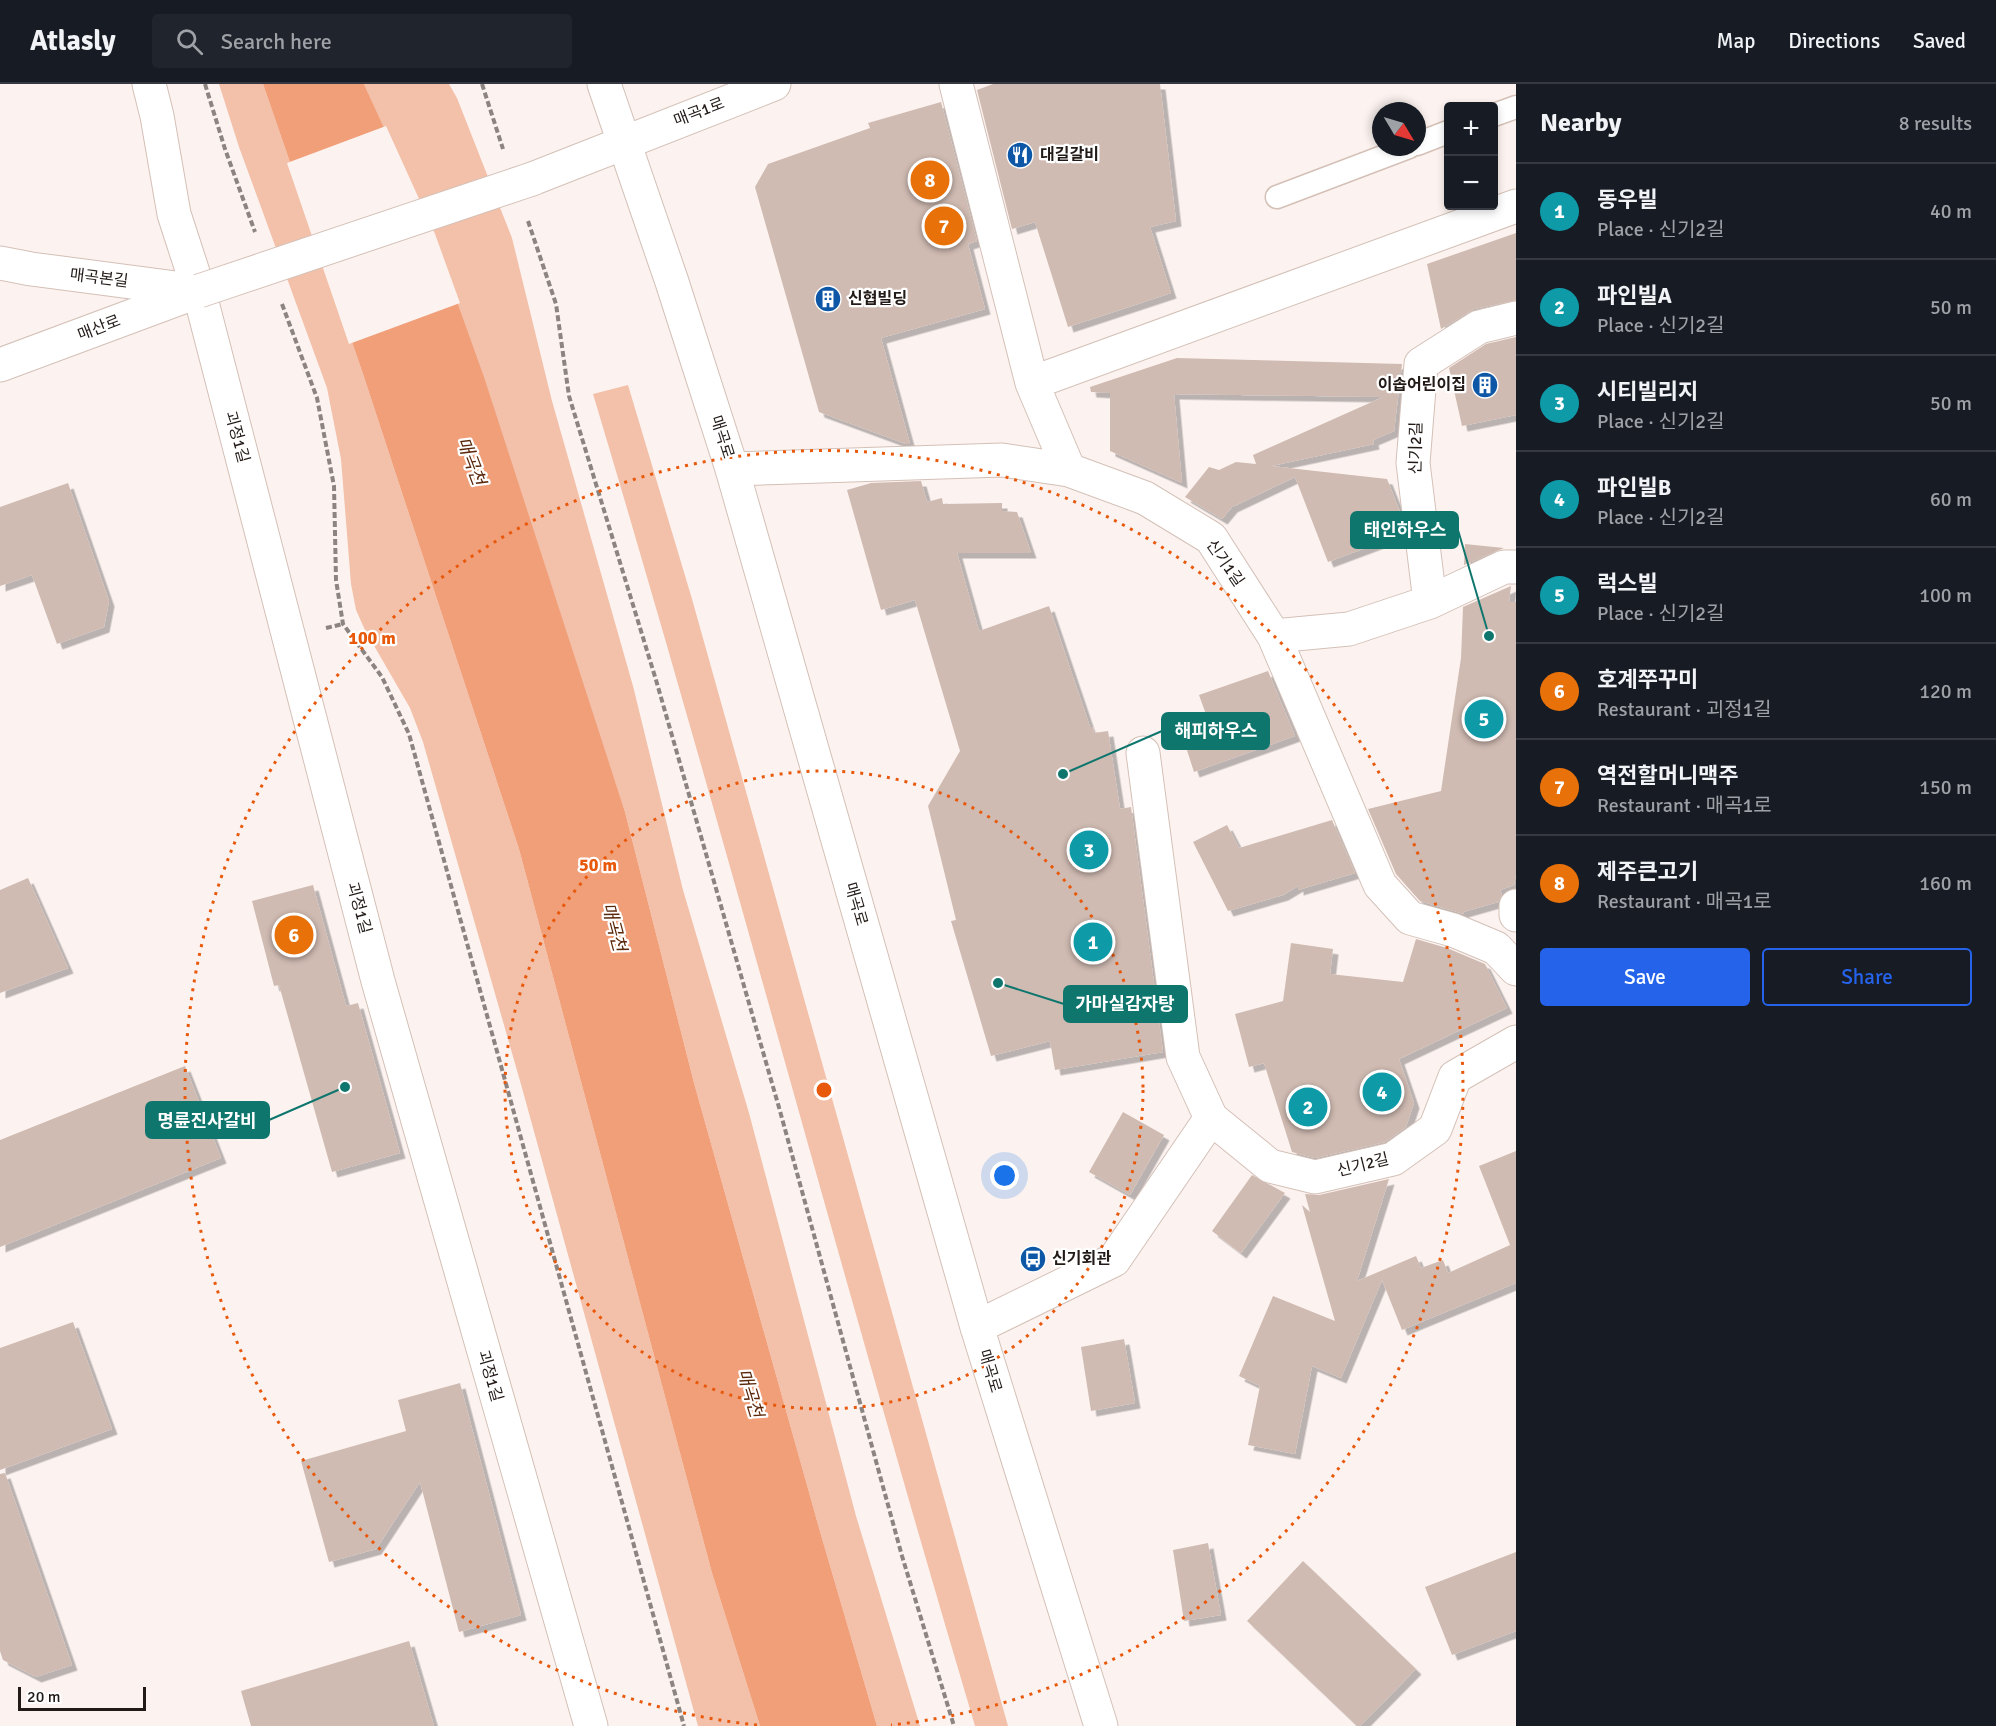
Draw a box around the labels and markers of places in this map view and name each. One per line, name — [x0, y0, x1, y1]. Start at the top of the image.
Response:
restaurant icon: 대길갈비 — [1005, 140, 1035, 170]
place label: 대길갈비 — [1040, 145, 1099, 165]
pin: 8 — [910, 158, 950, 202]
pin: 7 — [924, 204, 964, 248]
building icon: 신협빌딩 — [813, 284, 843, 314]
place label: 신협빌딩 — [848, 289, 907, 309]
building icon: 이솝어린이집 — [1470, 370, 1500, 400]
place label: 이솝어린이집 — [1378, 375, 1466, 395]
callout: 태인하우스 — [1351, 512, 1458, 548]
pin: 5 — [1464, 696, 1504, 742]
callout: 해피하우스 — [1162, 713, 1269, 749]
pin: 3 — [1070, 828, 1108, 873]
pin: 6 — [274, 912, 314, 958]
pin: 1 — [1074, 920, 1112, 964]
callout: 가마실감자탕 — [1064, 986, 1187, 1022]
pin: 4 — [1362, 1070, 1402, 1114]
centre of rings — [814, 1080, 834, 1100]
pin: 2 — [1288, 1084, 1328, 1130]
callout: 명륜진사갈비 — [146, 1102, 269, 1138]
bus stop icon: 신기회관 — [1018, 1244, 1048, 1274]
place label: 신기회관 — [1052, 1249, 1111, 1269]

